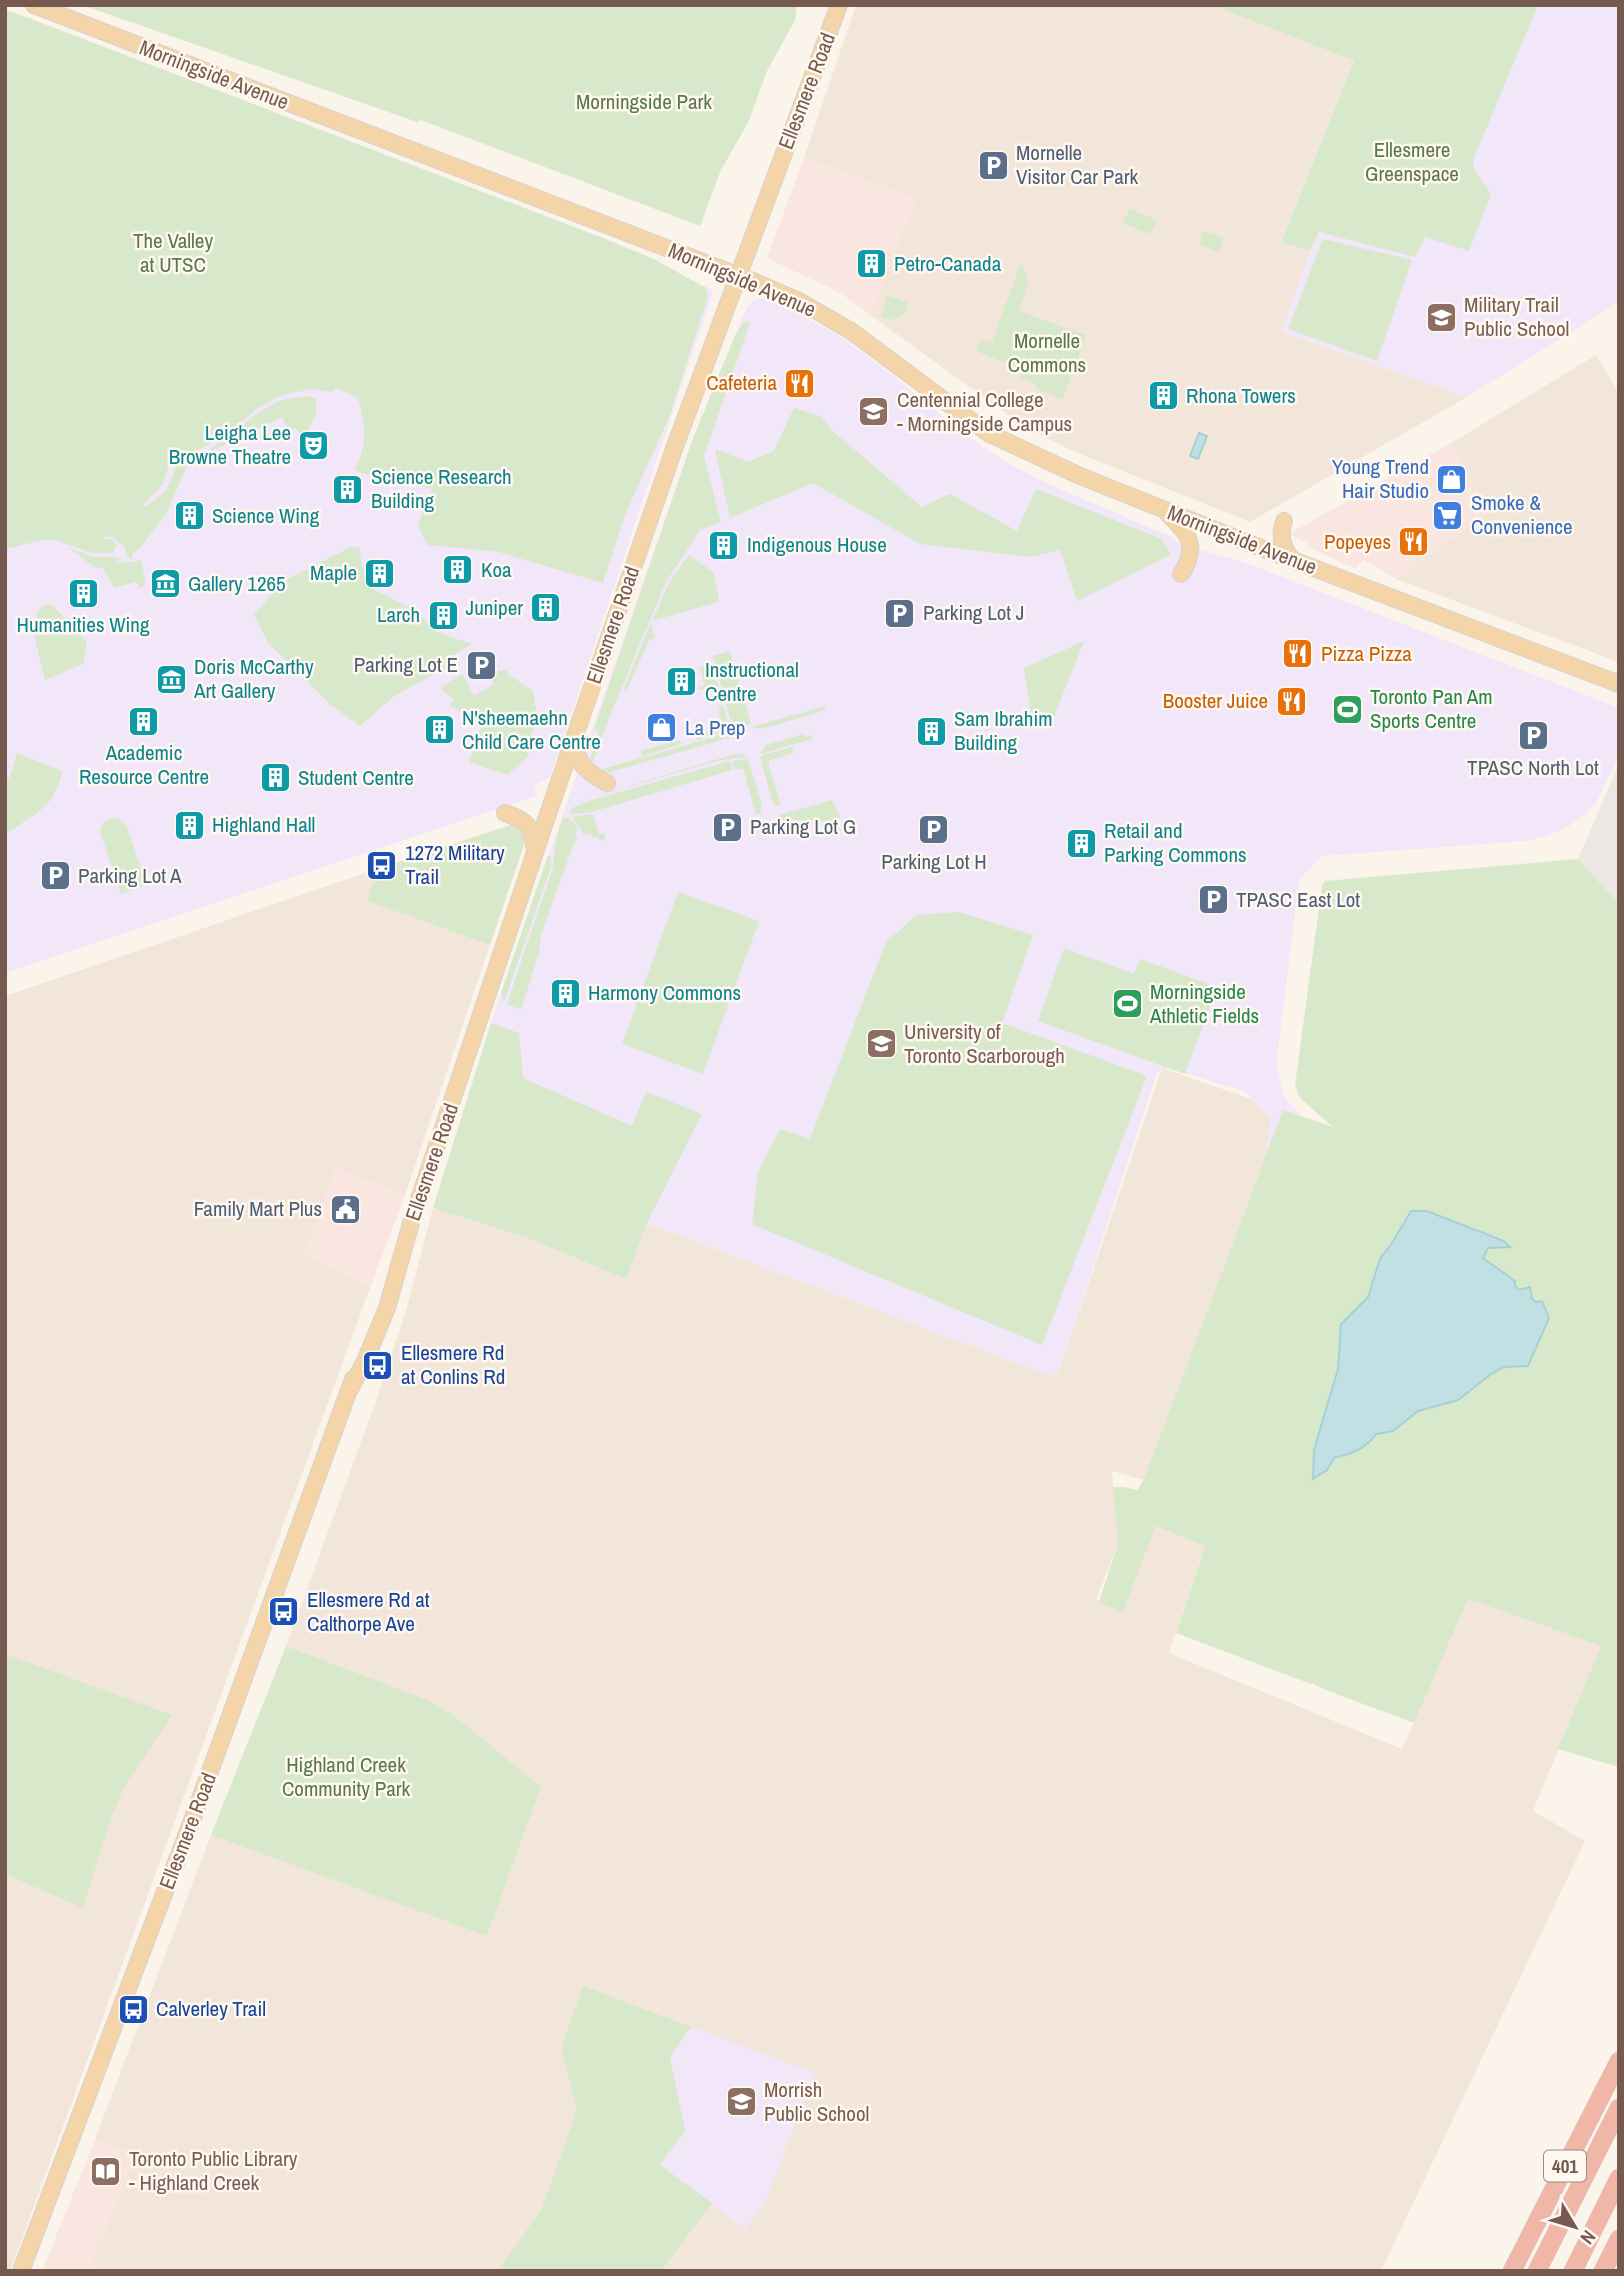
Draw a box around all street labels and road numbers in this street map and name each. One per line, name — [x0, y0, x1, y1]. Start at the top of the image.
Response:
street label: Ellesmere Road — [771, 28, 842, 153]
street label: Morningside Avenue — [135, 33, 293, 116]
street label: Morningside Avenue — [664, 235, 820, 324]
street label: Morningside Avenue — [1163, 498, 1321, 581]
street label: Ellesmere Road — [579, 562, 646, 687]
street label: Ellesmere Road — [398, 1099, 465, 1224]
street label: Ellesmere Road — [152, 1768, 223, 1893]
road number: 401 — [1544, 2150, 1586, 2182]

